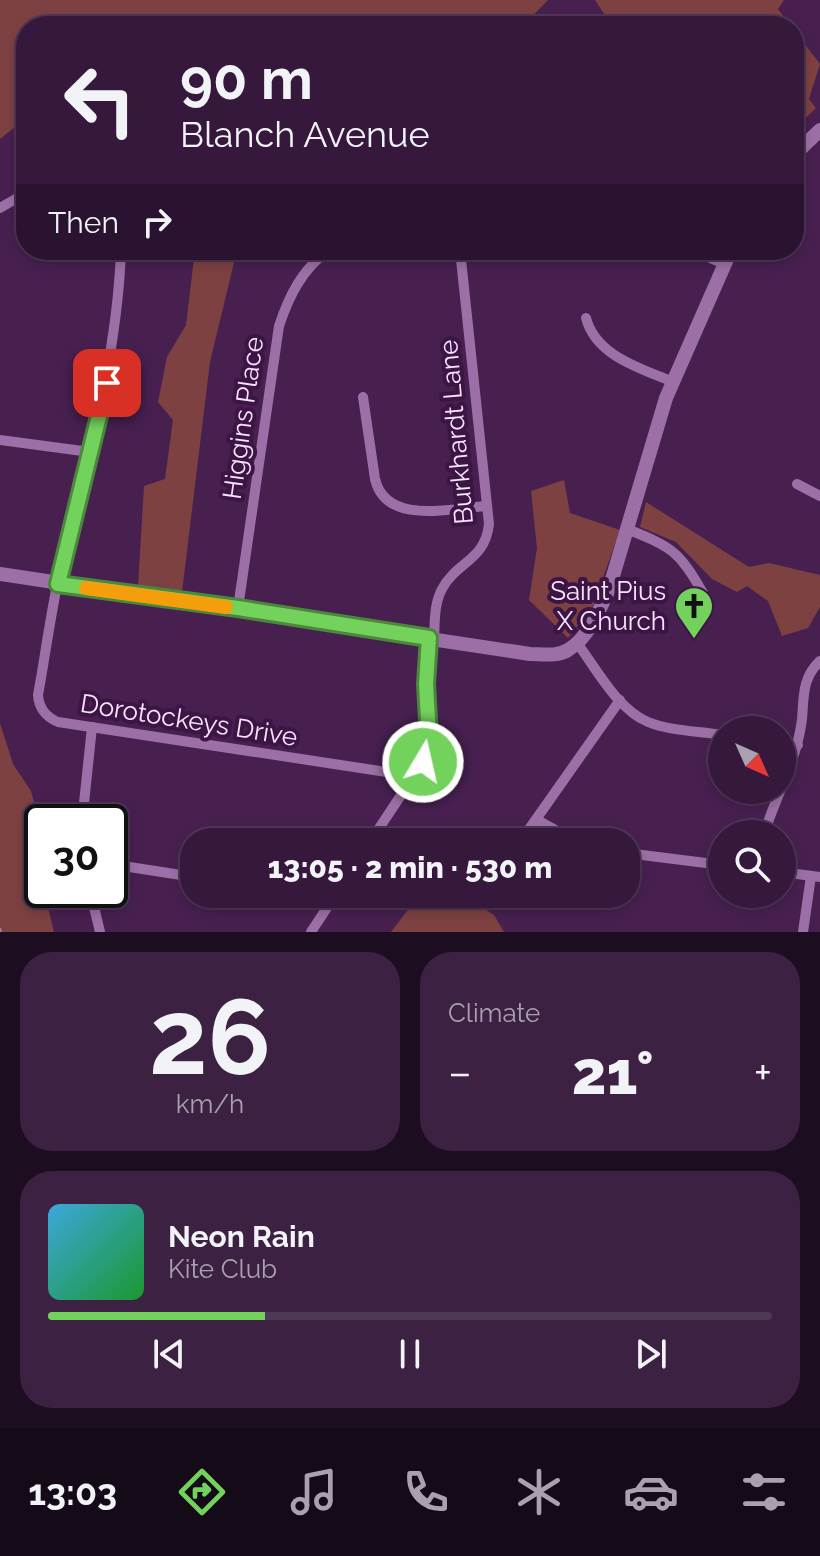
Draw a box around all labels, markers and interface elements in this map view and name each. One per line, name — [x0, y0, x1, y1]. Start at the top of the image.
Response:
text: 90 m — [180, 46, 313, 112]
icon: left — [48, 48, 152, 152]
text: Blanch Avenue — [180, 113, 430, 155]
icon: right — [135, 200, 179, 244]
text: Then — [48, 205, 119, 240]
street label: Higgins Place — [217, 335, 269, 501]
street label: Burkhardt Lane — [433, 339, 479, 525]
pin — [73, 349, 141, 417]
icon: arrive — [85, 361, 129, 405]
place label: Saint Pius X Church — [550, 576, 666, 636]
church icon: Saint Pius X Church — [673, 585, 715, 640]
street label: Dorotockeys Drive — [78, 688, 300, 752]
north arrow — [708, 716, 796, 804]
map controls — [708, 716, 796, 908]
position arrow — [381, 720, 465, 804]
speed limit sign: 30 — [24, 804, 128, 908]
button: search — [708, 820, 796, 908]
text: 13:05 · 2 min · 530 m — [268, 850, 552, 885]
text: 26 — [149, 976, 271, 1098]
text: Climate — [448, 998, 540, 1028]
text: 21° — [572, 1038, 654, 1108]
text: − — [448, 1047, 472, 1098]
text: + — [754, 1047, 772, 1098]
text: km/h — [176, 1089, 244, 1119]
text: Neon Rain — [168, 1219, 315, 1254]
text: Kite Club — [168, 1254, 277, 1284]
icon: previous — [147, 1332, 191, 1376]
icon: pause — [388, 1332, 432, 1376]
icon: next — [629, 1332, 673, 1376]
icon: directions — [174, 1464, 230, 1520]
icon: music — [286, 1464, 342, 1520]
icon: phone — [398, 1464, 454, 1520]
icon: climate — [511, 1464, 567, 1520]
icon: car — [623, 1464, 679, 1520]
icon: filters — [736, 1464, 792, 1520]
text: 13:03 — [28, 1471, 117, 1513]

